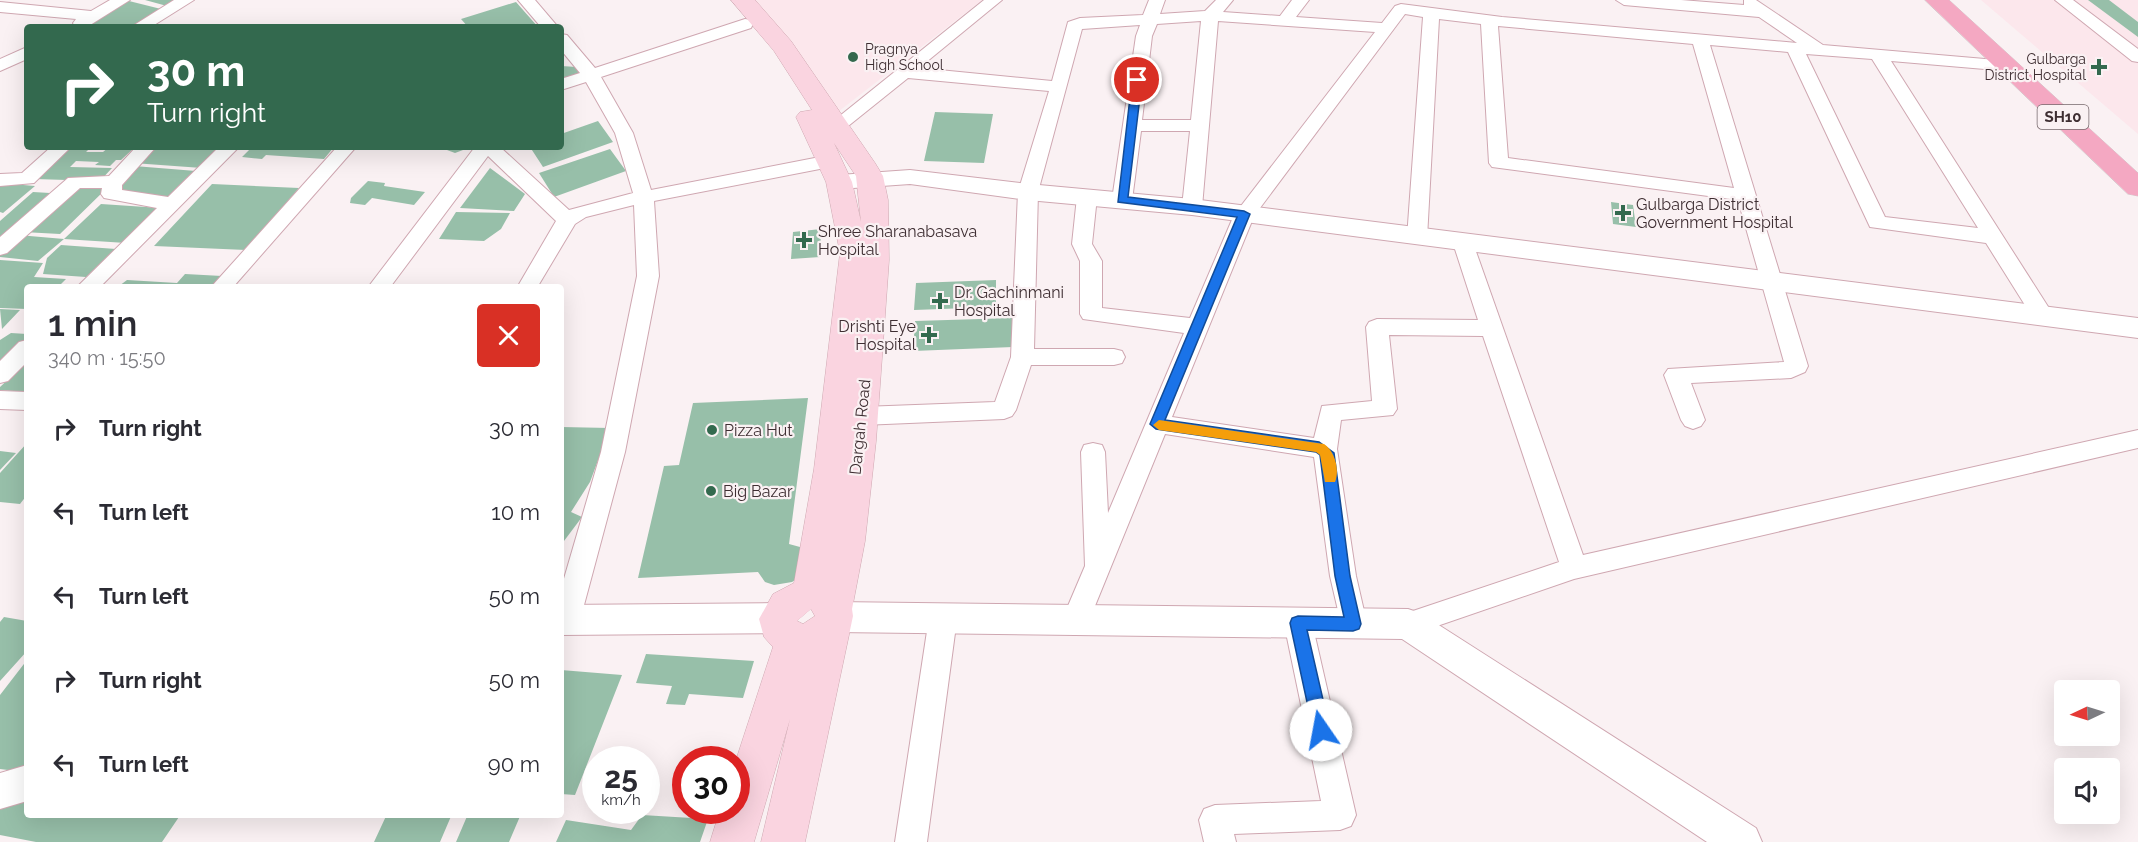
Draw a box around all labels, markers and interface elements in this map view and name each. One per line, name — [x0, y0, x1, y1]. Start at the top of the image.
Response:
place label: Pragnya High School — [865, 41, 944, 73]
text: 30 m — [147, 47, 245, 96]
icon: right — [48, 48, 126, 126]
marker: Pragnya High School — [846, 50, 860, 64]
place label: Gulbarga District Hospital — [1984, 51, 2086, 83]
pin — [1111, 54, 1162, 105]
marker: Gulbarga District Hospital — [2090, 58, 2108, 76]
icon: arrive — [1120, 63, 1153, 96]
text: Turn right — [147, 97, 266, 128]
road number: SH10 — [2038, 105, 2088, 129]
place label: Gulbarga District Government Hospital — [1636, 195, 1793, 232]
marker: Gulbarga District Government Hospital — [1614, 204, 1632, 222]
place label: Shree Sharanabasava Hospital — [818, 222, 977, 259]
marker: Shree Sharanabasava Hospital — [795, 231, 813, 249]
place label: Dr. Gachinmani Hospital — [954, 283, 1064, 320]
marker: Dr. Gachinmani Hospital — [931, 292, 949, 310]
text: 1 min — [48, 302, 137, 344]
button: close — [477, 304, 540, 367]
place label: Drishti Eye Hospital — [838, 317, 917, 354]
marker: Drishti Eye Hospital — [920, 326, 938, 344]
text: 340 m · 15:50 — [48, 346, 166, 370]
street label: Dargah Road — [846, 378, 874, 476]
icon: right — [48, 412, 81, 445]
text: Turn right — [99, 415, 202, 441]
text: 30 m — [489, 415, 540, 441]
place label: Pizza Hut — [724, 421, 793, 440]
marker: Pizza Hut — [705, 423, 719, 437]
place label: Big Bazar — [723, 482, 793, 501]
marker: Big Bazar — [704, 484, 718, 498]
icon: left — [48, 496, 81, 529]
text: Turn left — [99, 499, 189, 525]
text: 10 m — [491, 499, 540, 525]
icon: left — [48, 580, 81, 613]
text: Turn left — [99, 583, 189, 609]
text: 50 m — [489, 583, 540, 609]
icon: right — [48, 664, 81, 697]
text: Turn right — [99, 667, 202, 693]
text: 50 m — [489, 667, 540, 693]
north arrow — [2054, 680, 2120, 746]
map controls — [2054, 680, 2120, 824]
position arrow — [1289, 698, 1353, 762]
speed limit sign: 30 — [672, 746, 750, 824]
icon: left — [48, 748, 81, 781]
text: Turn left — [99, 751, 189, 777]
text: 90 m — [488, 751, 540, 777]
button: sound — [2054, 758, 2120, 824]
text: 25 — [604, 760, 638, 795]
text: km/h — [601, 791, 641, 809]

